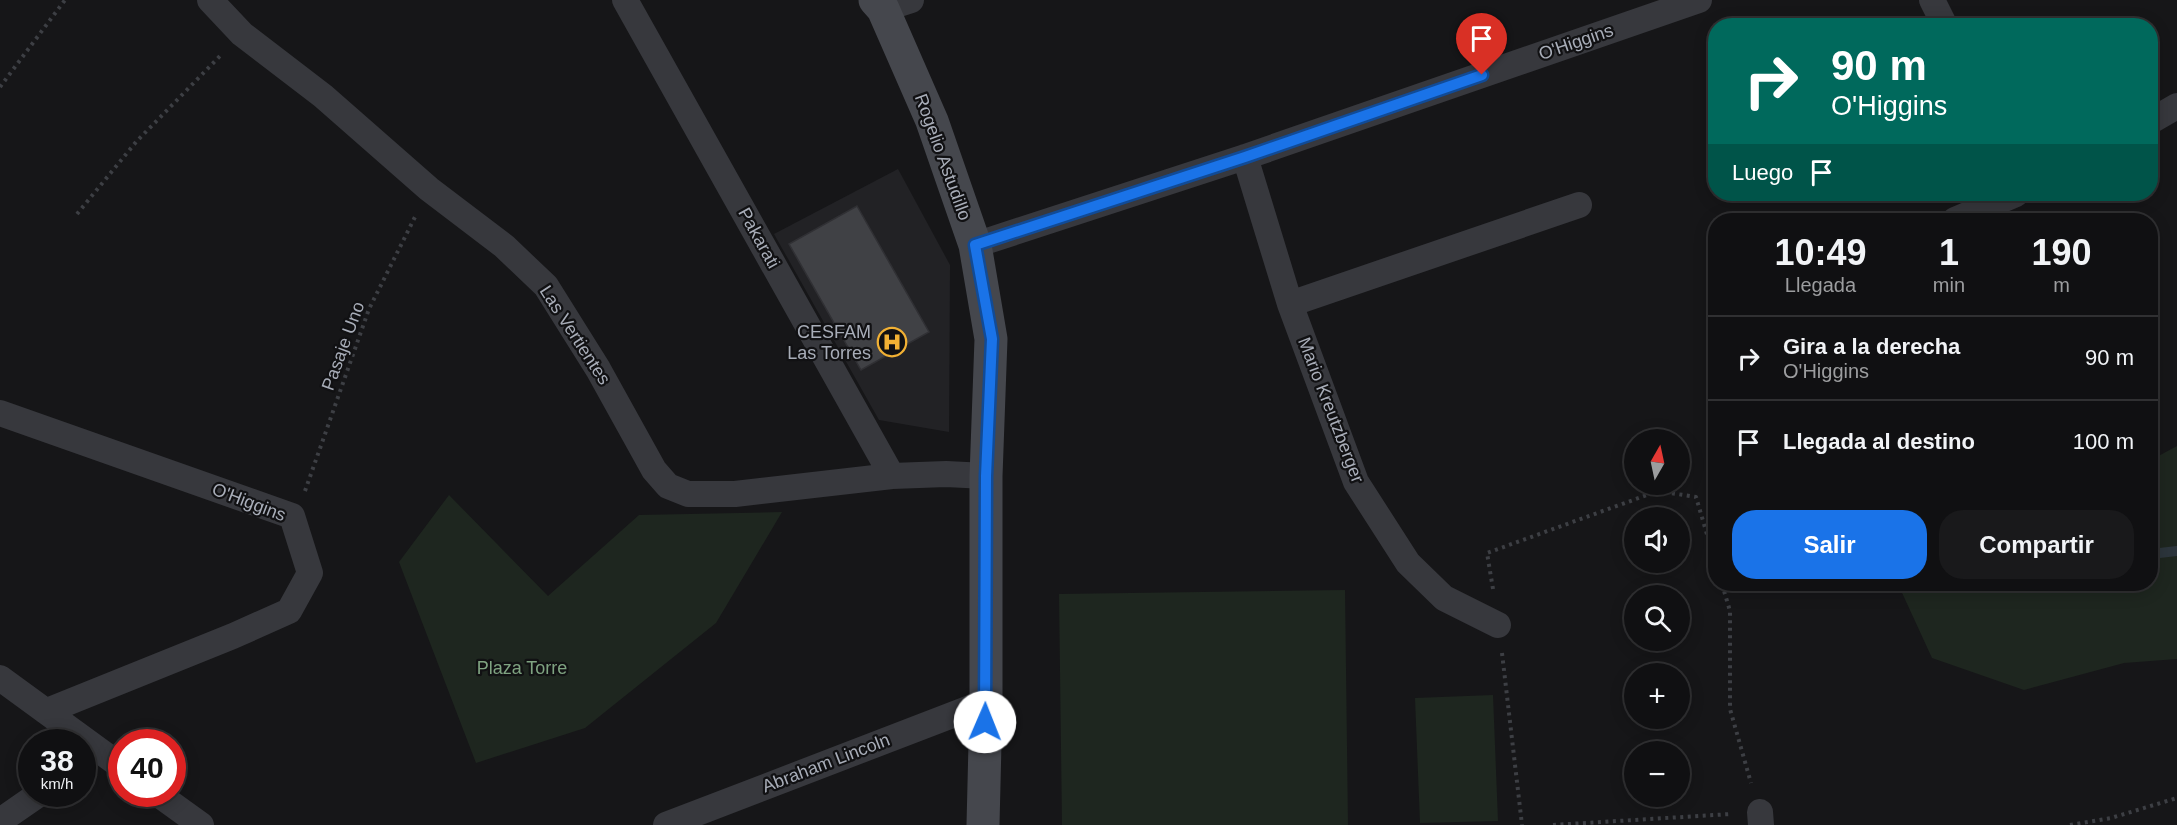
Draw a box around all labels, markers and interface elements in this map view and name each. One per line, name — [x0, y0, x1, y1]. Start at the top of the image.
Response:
pin — [1456, 13, 1507, 75]
street label: O'Higgins — [1536, 20, 1616, 64]
icon: arrive — [1465, 22, 1498, 55]
icon: right — [1732, 42, 1810, 120]
text: 90 m — [1831, 42, 1927, 89]
street label: Rogelio Astudillo — [911, 91, 975, 223]
text: O'Higgins — [1831, 91, 1947, 121]
icon: arrive — [1805, 156, 1838, 189]
text: Luego — [1732, 160, 1793, 185]
street label: Pakarati — [734, 204, 784, 272]
text: 10:49 — [1774, 232, 1866, 273]
text: 1 — [1939, 232, 1959, 273]
text: 190 — [2031, 232, 2092, 273]
text: Llegada — [1785, 274, 1856, 296]
text: min — [1933, 274, 1965, 296]
text: m — [2053, 274, 2070, 296]
street label: Las Vertientes — [536, 282, 614, 388]
street label: Pasaje Uno — [318, 299, 368, 393]
place label: CESFAM Las Torres — [787, 322, 871, 363]
hospital icon: CESFAM Las Torres — [876, 326, 908, 358]
street label: Mario Kreutzberger — [1294, 334, 1368, 486]
text: Gira a la derecha — [1783, 334, 1960, 359]
icon: right — [1732, 342, 1765, 375]
text: 90 m — [2085, 345, 2134, 370]
text: O'Higgins — [1783, 360, 1869, 382]
icon: arrive — [1732, 426, 1765, 459]
north arrow — [1624, 429, 1690, 495]
map controls — [1624, 429, 1690, 807]
text: Llegada al destino — [1783, 429, 1975, 454]
text: 100 m — [2073, 429, 2134, 454]
street label: O'Higgins — [209, 479, 289, 525]
button: sound — [1624, 507, 1690, 573]
button: Salir — [1732, 510, 1927, 579]
button: Compartir — [1939, 510, 2134, 579]
button: search — [1624, 585, 1690, 651]
park label: Plaza Torre — [477, 658, 567, 678]
button: + — [1624, 663, 1690, 729]
position arrow — [953, 690, 1017, 754]
speed limit sign: 40 — [108, 729, 186, 807]
street label: Abraham Lincoln — [759, 729, 893, 797]
button: − — [1624, 741, 1690, 807]
text: 38 — [40, 744, 74, 777]
text: km/h — [41, 775, 73, 792]

